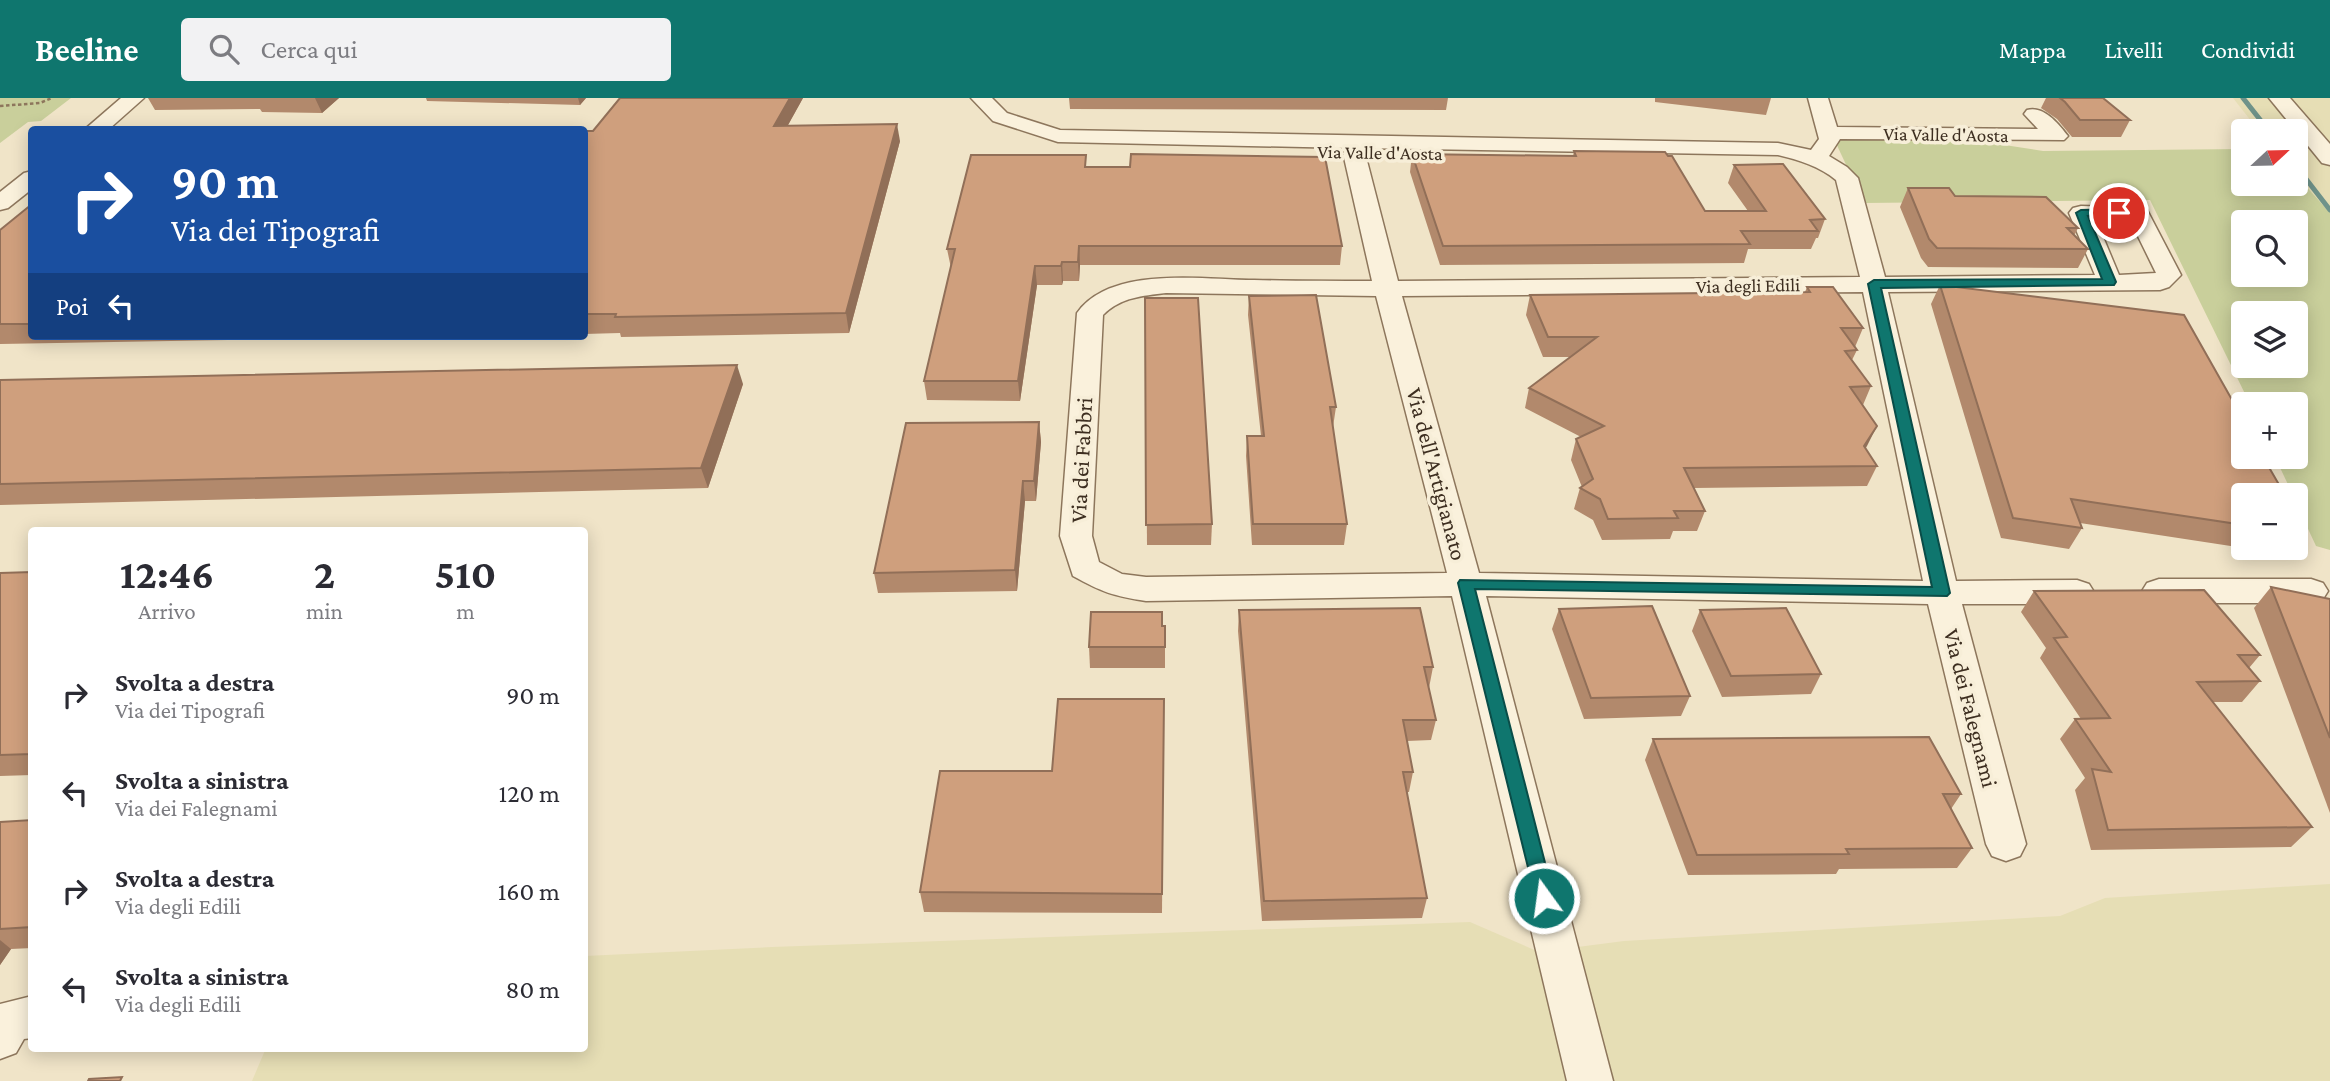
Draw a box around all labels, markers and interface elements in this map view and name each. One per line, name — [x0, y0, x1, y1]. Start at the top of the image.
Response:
search box — [181, 18, 671, 81]
icon: search — [205, 30, 243, 68]
text: Beeline — [35, 31, 139, 68]
text: Cerca qui — [261, 35, 357, 64]
text: Mappa — [1999, 36, 2066, 63]
text: Livelli — [2104, 36, 2163, 63]
text: Condividi — [2201, 36, 2295, 63]
north arrow — [2231, 119, 2308, 196]
map controls — [2231, 119, 2308, 560]
street label: Via Valle d'Aosta — [1883, 123, 2009, 146]
street label: Via Valle d'Aosta — [1317, 141, 1443, 164]
icon: right — [56, 154, 147, 245]
text: 90 m — [171, 154, 278, 209]
pin — [2089, 183, 2149, 243]
icon: arrive — [2100, 194, 2138, 232]
button: search — [2231, 210, 2308, 287]
text: Via dei Tipografi — [171, 212, 380, 248]
street label: Via degli Edili — [1696, 274, 1800, 297]
icon: left — [102, 287, 140, 325]
text: Poi — [56, 292, 88, 321]
button: layers — [2231, 301, 2308, 378]
street label: Via dell'Artigianato — [1401, 385, 1473, 563]
button: + — [2231, 392, 2308, 469]
street label: Via dei Fabbri — [1065, 397, 1097, 523]
button: − — [2231, 483, 2308, 560]
text: 12:46 — [120, 550, 214, 597]
text: 2 — [314, 550, 335, 597]
text: 510 — [435, 550, 496, 597]
text: Arrivo — [138, 598, 196, 624]
text: min — [306, 598, 343, 624]
text: m — [456, 598, 475, 624]
street label: Via dei Falegnami — [1939, 626, 2003, 790]
text: Svolta a destra — [115, 668, 274, 697]
icon: right — [56, 676, 94, 714]
text: 90 m — [506, 681, 560, 710]
text: Via dei Tipografi — [115, 697, 265, 723]
text: Svolta a sinistra — [115, 766, 289, 795]
icon: left — [56, 774, 94, 812]
text: 120 m — [499, 779, 560, 808]
text: Via dei Falegnami — [115, 795, 278, 821]
position arrow — [1507, 861, 1581, 935]
text: Svolta a destra — [115, 864, 274, 893]
icon: right — [56, 872, 94, 910]
text: 160 m — [498, 877, 560, 906]
text: Via degli Edili — [115, 893, 241, 919]
text: Svolta a sinistra — [115, 962, 289, 991]
icon: left — [56, 970, 94, 1008]
text: 80 m — [506, 975, 560, 1004]
text: Via degli Edili — [115, 991, 241, 1017]

